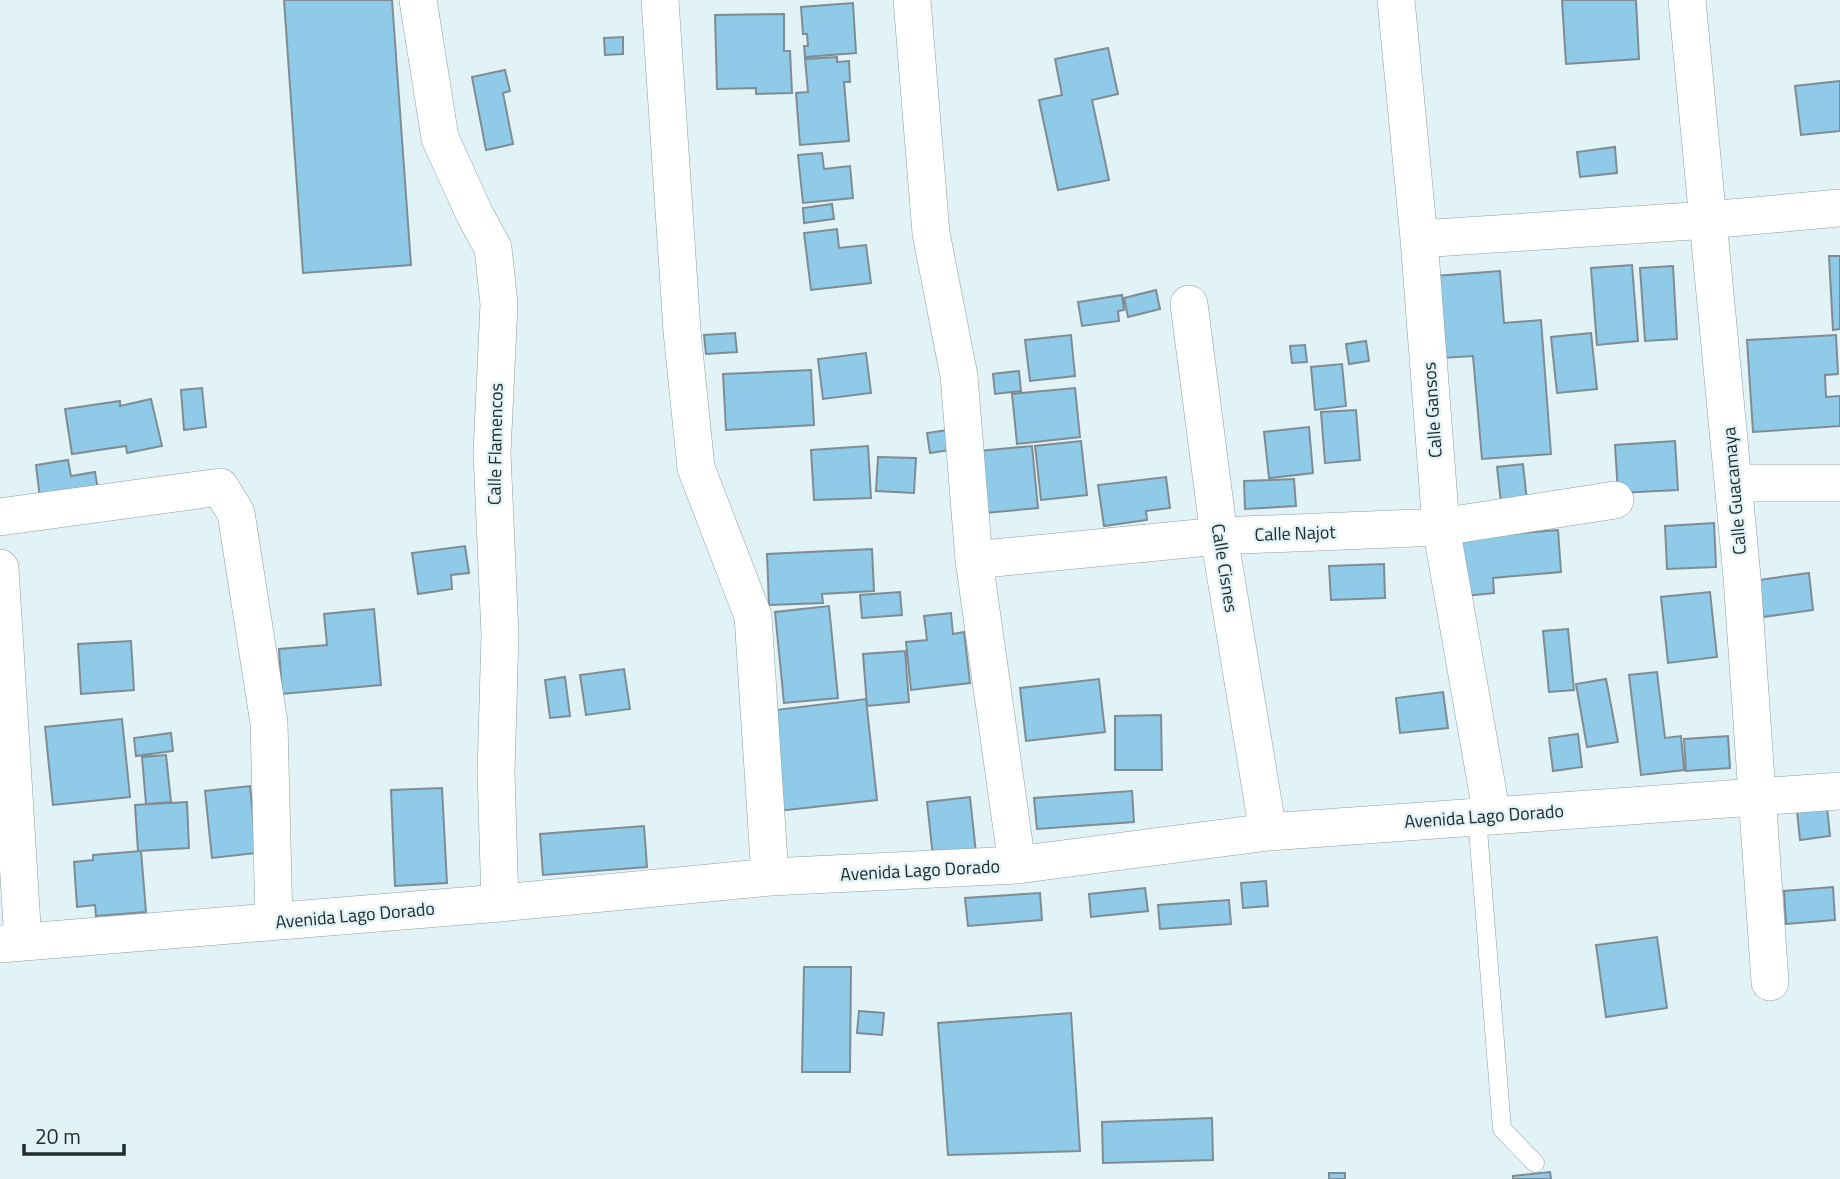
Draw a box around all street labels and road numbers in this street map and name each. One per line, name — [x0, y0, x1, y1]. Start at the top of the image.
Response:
street label: Calle Gansos — [1415, 361, 1449, 459]
street label: Calle Flamencos — [480, 383, 510, 505]
street label: Calle Guacamaya — [1715, 426, 1753, 556]
street label: Calle Najot — [1254, 518, 1337, 548]
street label: Calle Cisnes — [1205, 522, 1245, 614]
street label: Avenida Lago Dorado — [1403, 797, 1565, 835]
street label: Avenida Lago Dorado — [839, 852, 1001, 888]
street label: Avenida Lago Dorado — [274, 895, 436, 935]

